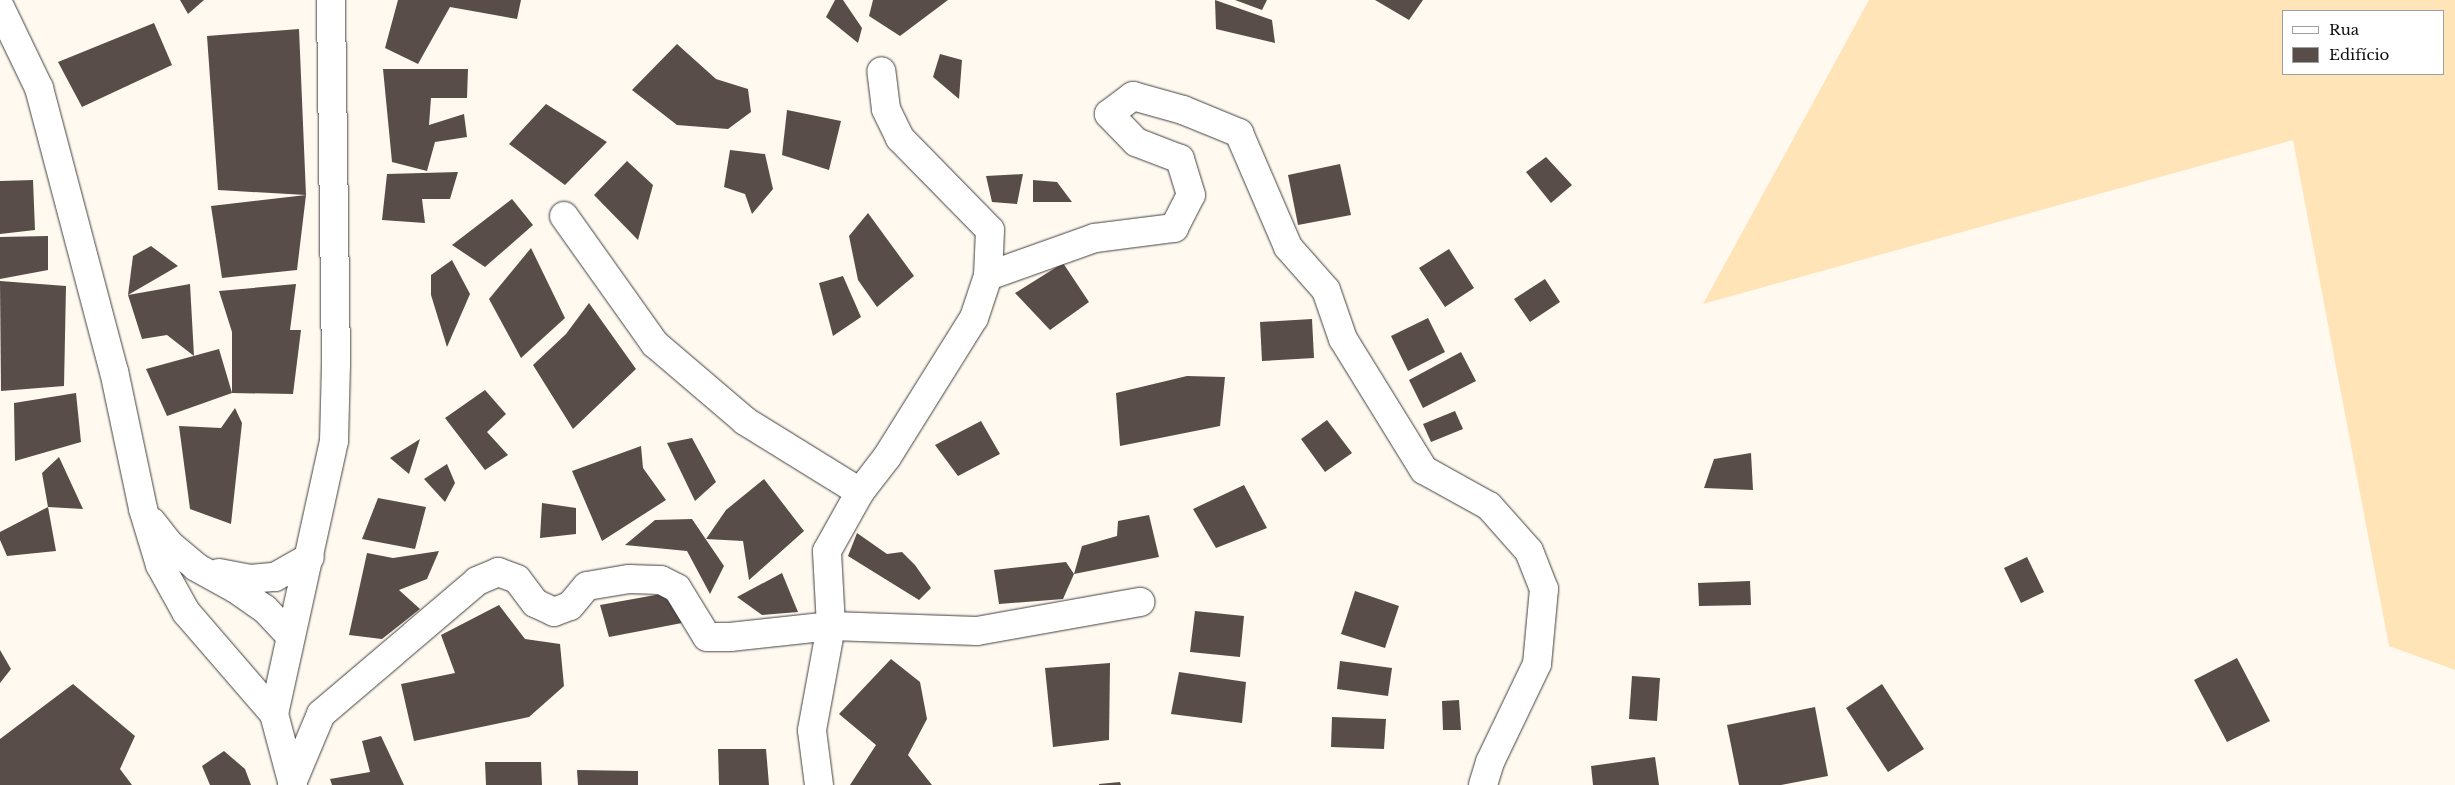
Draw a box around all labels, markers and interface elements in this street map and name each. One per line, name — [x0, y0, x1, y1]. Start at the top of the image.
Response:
legend — [2282, 10, 2445, 75]
text: Rua — [2329, 20, 2359, 39]
text: Edifício — [2329, 45, 2389, 64]

